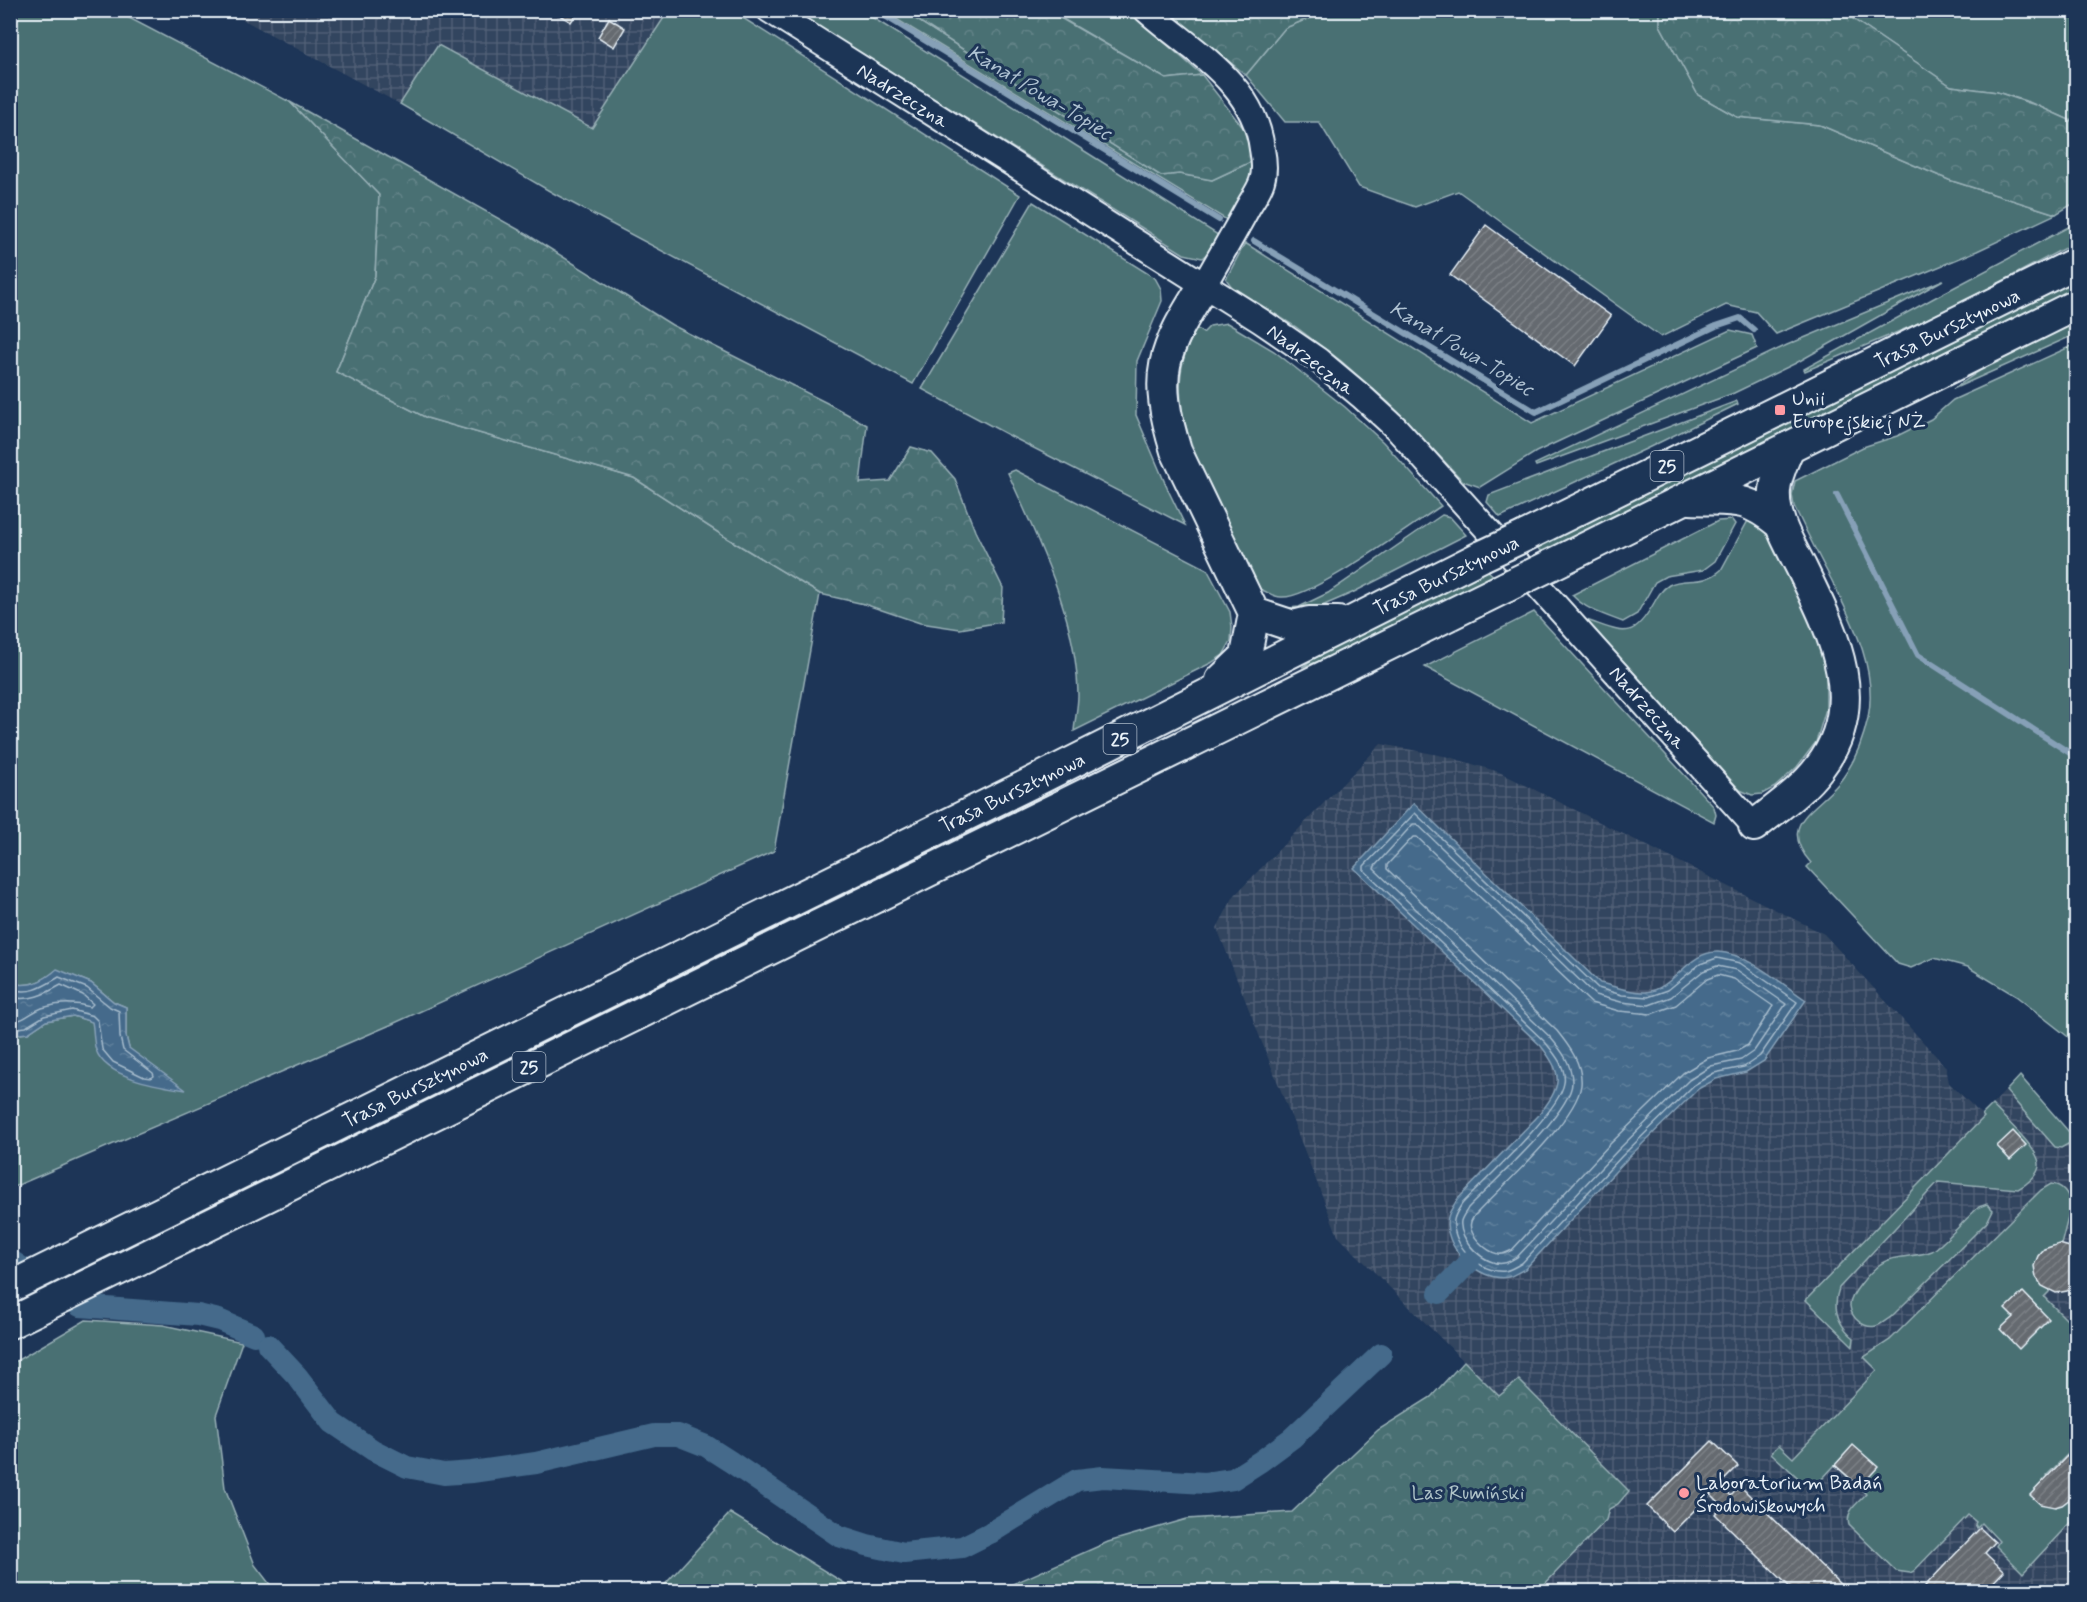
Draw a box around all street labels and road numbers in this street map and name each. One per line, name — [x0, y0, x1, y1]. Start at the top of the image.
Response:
street label: Nadrzeczna — [851, 57, 954, 136]
street label: Trasa Bursztynowa — [1870, 282, 2025, 376]
street label: Nadrzeczna — [1261, 318, 1360, 403]
road number: 25 — [1650, 451, 1684, 481]
street label: Trasa Bursztynowa — [1369, 529, 1524, 623]
street label: Nadrzeczna — [1602, 661, 1692, 756]
road number: 25 — [1104, 724, 1136, 754]
street label: Trasa Bursztynowa — [935, 746, 1090, 840]
street label: Trasa Bursztynowa — [338, 1041, 493, 1135]
road number: 25 — [512, 1052, 546, 1082]

